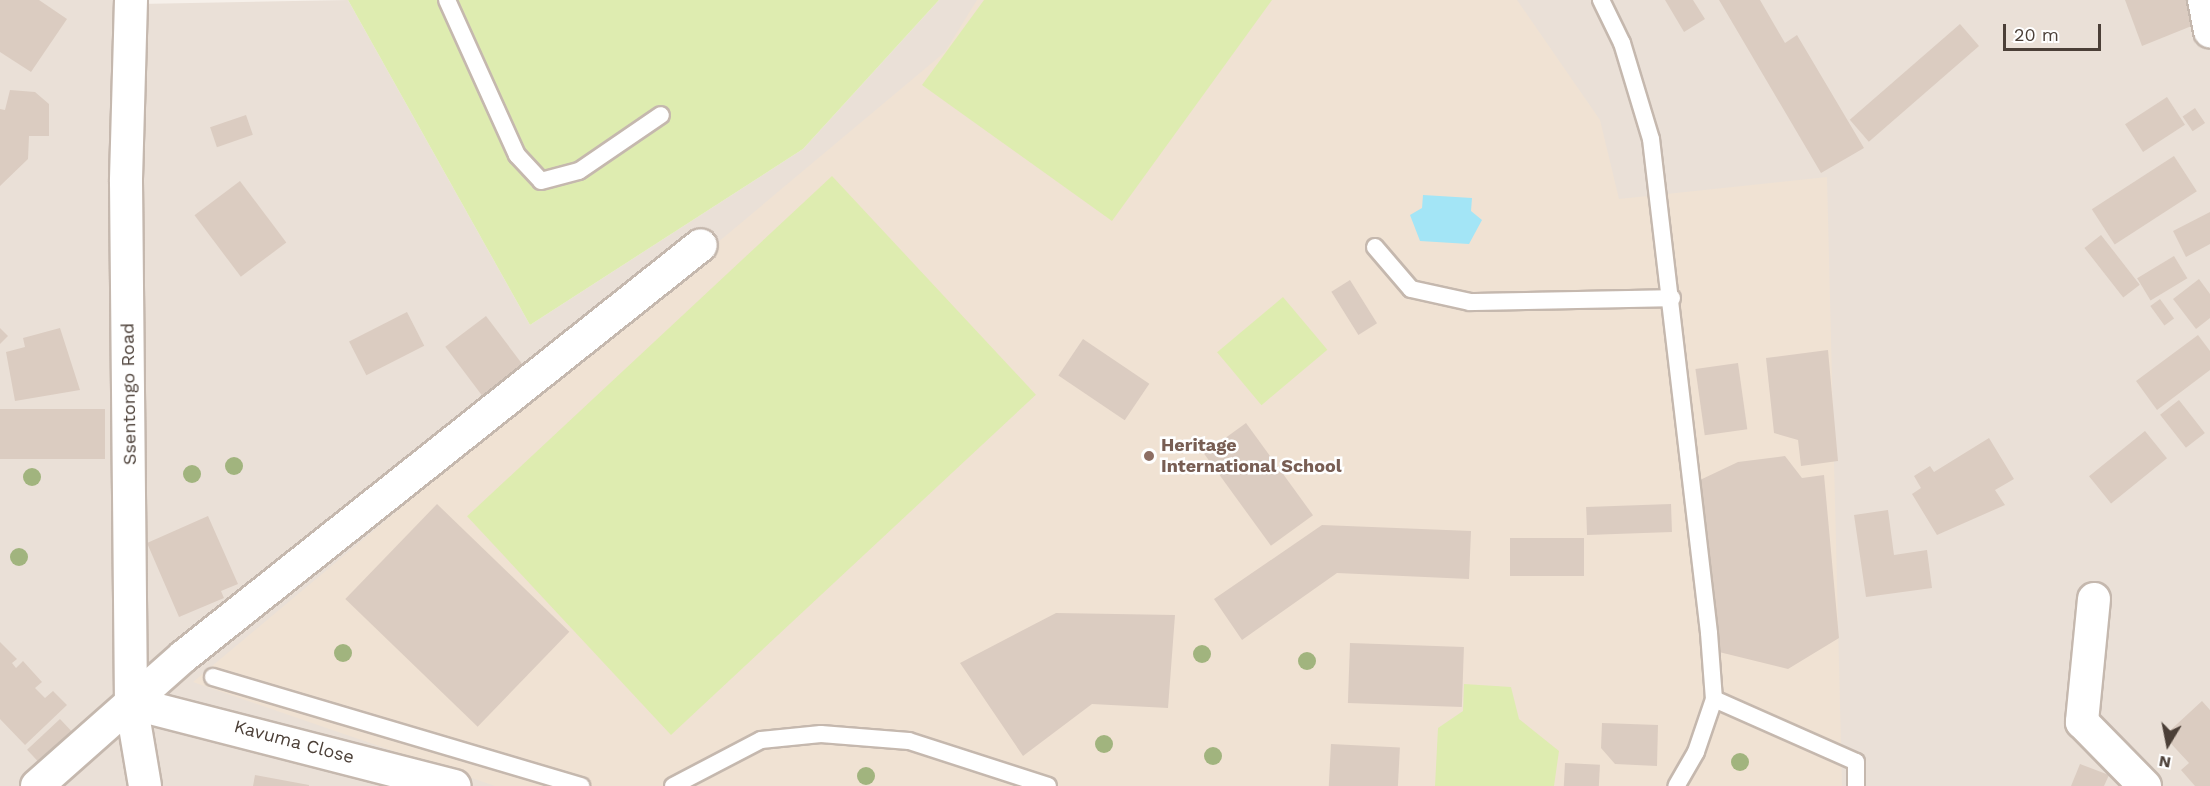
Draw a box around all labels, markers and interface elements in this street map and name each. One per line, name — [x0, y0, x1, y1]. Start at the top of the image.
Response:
scale bar — [2006, 12, 2104, 50]
text: 20 m — [2014, 24, 2059, 45]
street label: Ssentongo Road — [117, 323, 141, 465]
place label: Heritage International School — [1161, 435, 1342, 478]
marker: Heritage International School — [1142, 449, 1156, 463]
north arrow — [2138, 714, 2198, 774]
street label: Kavuma Close — [231, 716, 357, 768]
text: N — [2157, 752, 2172, 773]

